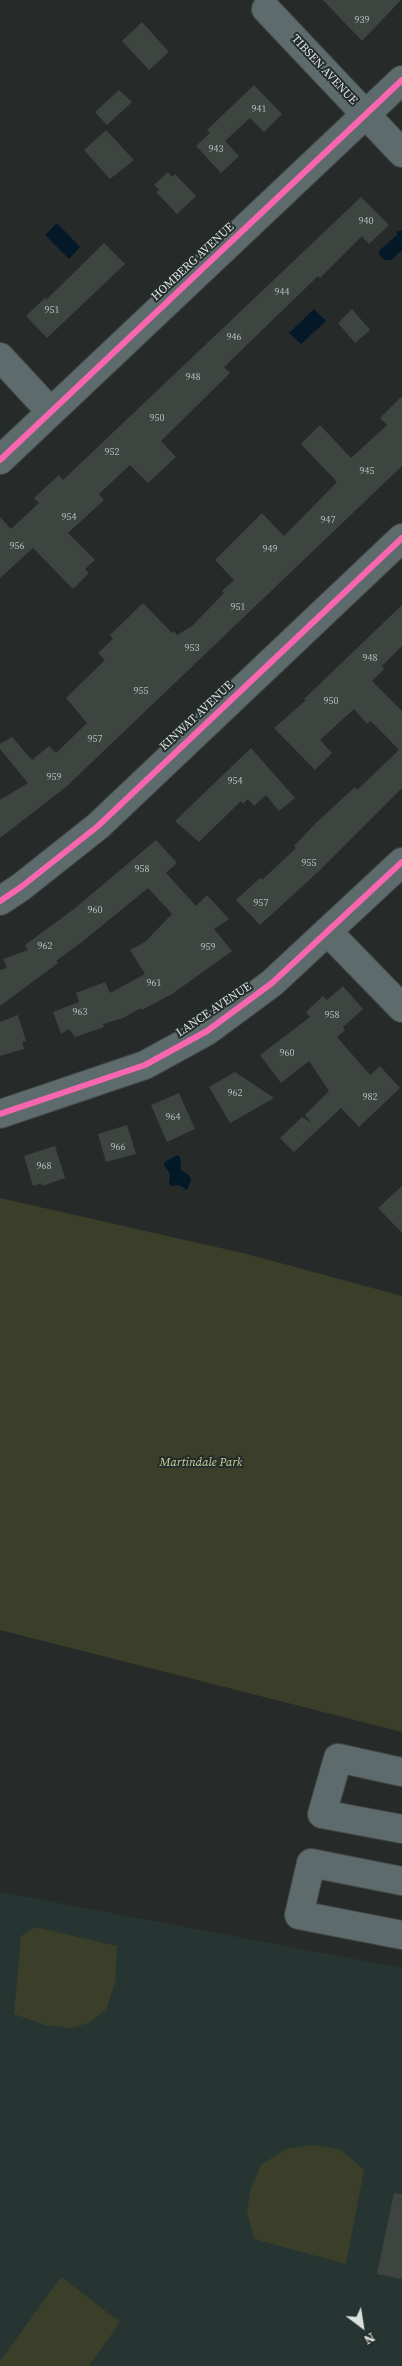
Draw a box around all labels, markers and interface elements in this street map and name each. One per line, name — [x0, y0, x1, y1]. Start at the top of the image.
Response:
house number: 939 — [355, 14, 369, 26]
street label: TIBSEN AVENUE — [288, 32, 360, 108]
house number: 941 — [252, 103, 266, 115]
house number: 943 — [209, 143, 223, 155]
house number: 940 — [359, 215, 373, 227]
street label: HOMBERG AVENUE — [149, 220, 237, 304]
house number: 944 — [275, 286, 289, 298]
house number: 951 — [45, 304, 59, 316]
house number: 946 — [227, 331, 241, 343]
house number: 948 — [186, 371, 200, 383]
house number: 950 — [150, 412, 164, 424]
house number: 952 — [105, 446, 119, 458]
house number: 945 — [360, 465, 374, 477]
house number: 954 — [62, 511, 76, 523]
house number: 947 — [321, 514, 335, 526]
house number: 956 — [10, 540, 24, 552]
house number: 949 — [263, 543, 277, 555]
house number: 951 — [231, 601, 245, 613]
house number: 953 — [185, 642, 199, 654]
house number: 948 — [363, 652, 377, 664]
street label: KINWAT AVENUE — [157, 678, 237, 754]
house number: 955 — [134, 685, 148, 697]
house number: 950 — [324, 695, 338, 707]
house number: 957 — [88, 733, 102, 745]
house number: 959 — [47, 771, 61, 783]
house number: 954 — [228, 775, 242, 787]
house number: 955 — [302, 857, 316, 869]
house number: 958 — [135, 863, 149, 875]
house number: 957 — [254, 897, 268, 909]
house number: 960 — [88, 904, 102, 916]
house number: 962 — [38, 940, 52, 952]
house number: 959 — [201, 941, 215, 953]
house number: 961 — [147, 977, 161, 989]
street label: LANCE AVENUE — [174, 980, 254, 1040]
house number: 963 — [73, 1006, 87, 1018]
house number: 958 — [325, 1009, 339, 1021]
house number: 960 — [280, 1047, 294, 1059]
house number: 962 — [228, 1087, 242, 1099]
house number: 982 — [363, 1091, 377, 1103]
house number: 964 — [166, 1111, 180, 1123]
house number: 966 — [111, 1141, 125, 1153]
house number: 968 — [37, 1160, 51, 1172]
park label: Martindale Park — [160, 1456, 242, 1470]
north arrow — [337, 2301, 387, 2351]
text: N — [360, 2328, 379, 2350]

